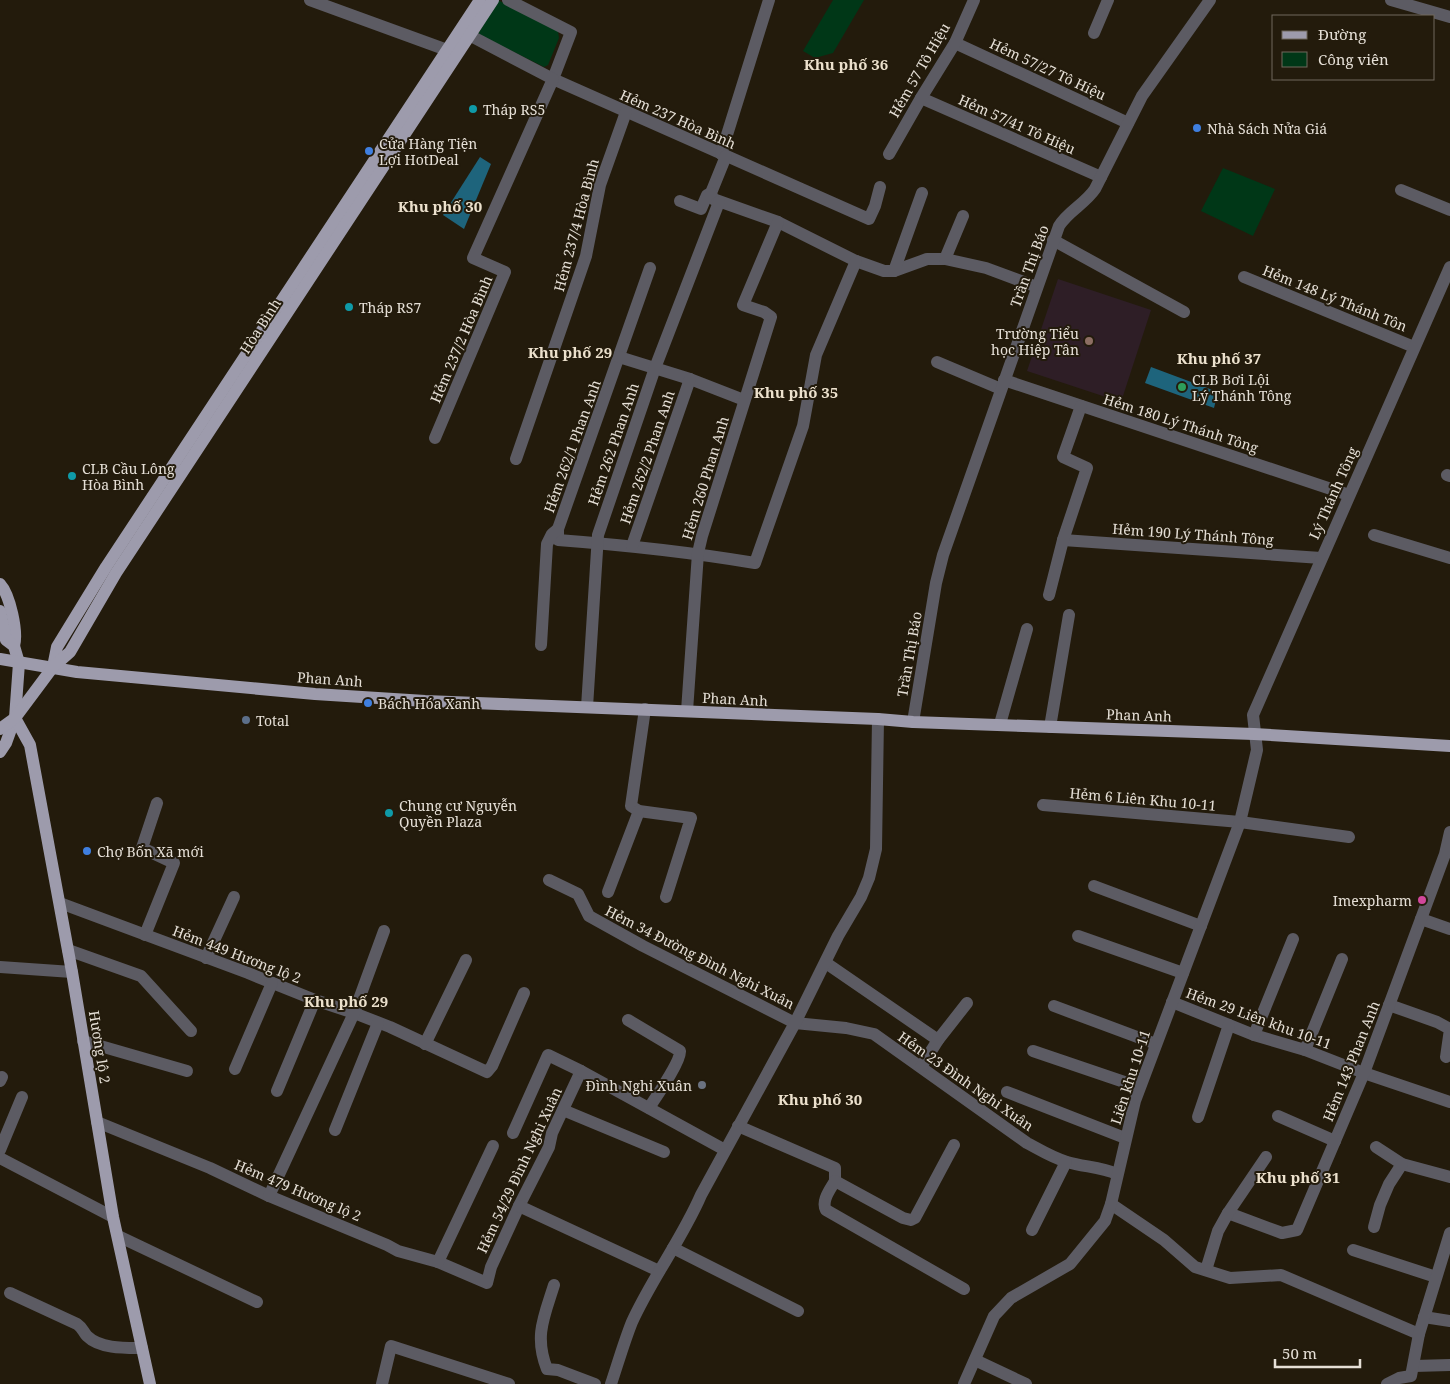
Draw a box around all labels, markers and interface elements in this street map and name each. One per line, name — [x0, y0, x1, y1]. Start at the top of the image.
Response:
legend — [1272, 15, 1435, 80]
street label: Hẻm 57 Tô Hiệu — [884, 19, 954, 121]
text: Đường — [1318, 24, 1366, 44]
street label: Hẻm 57/27 Tô Hiệu — [987, 34, 1109, 104]
text: Công viên — [1318, 49, 1389, 69]
district label: Khu phố 36 — [804, 54, 888, 74]
street label: Hẻm 237 Hòa Bình — [617, 85, 739, 153]
street label: Hẻm 57/41 Tô Hiệu — [956, 90, 1079, 158]
place label: Tháp RS5 — [483, 100, 545, 119]
marker: Tháp RS5 — [467, 103, 479, 115]
place label: Nhà Sách Nửa Giá — [1207, 119, 1327, 138]
marker: Nhà Sách Nửa Giá — [1191, 122, 1203, 134]
place label: Cửa Hàng Tiện Lợi HotDeal — [379, 134, 477, 169]
marker: Cửa Hàng Tiện Lợi HotDeal — [363, 145, 375, 157]
street label: Hẻm 237/4 Hòa Bình — [549, 156, 603, 293]
district label: Khu phố 30 — [398, 196, 482, 216]
street label: Trần Thị Báo — [1005, 222, 1053, 310]
street label: Hẻm 148 Lý Thánh Tôn — [1260, 260, 1410, 336]
street label: Hẻm 237/2 Hòa Bình — [426, 272, 496, 406]
street label: Hòa Bình — [235, 295, 285, 357]
place label: Tháp RS7 — [359, 298, 421, 317]
marker: Tháp RS7 — [343, 301, 355, 313]
place label: Trường Tiểu học Hiệp Tân — [991, 324, 1079, 359]
marker: Trường Tiểu học Hiệp Tân — [1083, 335, 1095, 347]
district label: Khu phố 29 — [528, 342, 612, 362]
district label: Khu phố 37 — [1177, 348, 1261, 368]
place label: CLB Bơi Lội Lý Thánh Tông — [1192, 370, 1292, 405]
street label: Hẻm 262/1 Phan Anh — [539, 377, 605, 515]
street label: Hẻm 262 Phan Anh — [583, 380, 643, 508]
marker: CLB Bơi Lội Lý Thánh Tông — [1176, 381, 1188, 393]
district label: Khu phố 35 — [754, 382, 838, 402]
street label: Hẻm 262/2 Phan Anh — [615, 388, 679, 526]
street label: Hẻm 180 Lý Thánh Tông — [1101, 389, 1261, 457]
street label: Hẻm 260 Phan Anh — [677, 414, 733, 542]
street label: Lý Thánh Tông — [1304, 443, 1362, 542]
place label: CLB Cầu Lông Hòa Bình — [82, 459, 175, 494]
marker: CLB Cầu Lông Hòa Bình — [66, 470, 78, 482]
street label: Hẻm 190 Lý Thánh Tông — [1112, 519, 1275, 549]
street label: Trần Thị Báo — [892, 610, 926, 698]
street label: Phan Anh — [297, 667, 364, 691]
street label: Phan Anh — [702, 688, 768, 710]
place label: Bách Hóa Xanh — [378, 694, 480, 713]
marker: Bách Hóa Xanh — [362, 697, 374, 709]
street label: Phan Anh — [1106, 704, 1172, 726]
place label: Total — [256, 711, 290, 730]
marker: Total — [240, 714, 252, 726]
street label: Hẻm 6 Liên Khu 10-11 — [1069, 783, 1217, 815]
place label: Chung cư Nguyễn Quyền Plaza — [399, 796, 517, 831]
marker: Chung cư Nguyễn Quyền Plaza — [383, 807, 395, 819]
place label: Chợ Bốn Xã mới — [97, 842, 204, 861]
marker: Chợ Bốn Xã mới — [81, 845, 93, 857]
place label: Imexpharm — [1333, 891, 1412, 910]
marker: Imexpharm — [1416, 894, 1428, 906]
street label: Hẻm 34 Đường Đình Nghi Xuân — [602, 901, 798, 1013]
street label: Hẻm 449 Hương lộ 2 — [170, 921, 304, 987]
street label: Hẻm 29 Liên khu 10-11 — [1184, 983, 1334, 1053]
district label: Khu phố 29 — [304, 991, 388, 1011]
street label: Hẻm 143 Phan Anh — [1318, 998, 1384, 1124]
street label: Hương lộ 2 — [85, 1009, 115, 1085]
street label: Hẻm 23 Đình Nghi Xuân — [895, 1027, 1037, 1135]
street label: Liên khu 10-11 — [1106, 1027, 1154, 1127]
place label: Đình Nghi Xuân — [586, 1076, 692, 1095]
marker: Đình Nghi Xuân — [696, 1079, 708, 1091]
street label: Hẻm 54/29 Đình Nghi Xuân — [472, 1084, 566, 1256]
district label: Khu phố 30 — [778, 1089, 862, 1109]
street label: Hẻm 479 Hương lộ 2 — [232, 1155, 364, 1225]
district label: Khu phố 31 — [1256, 1167, 1340, 1187]
scale bar — [1275, 1336, 1360, 1368]
text: 50 m — [1282, 1343, 1317, 1363]

